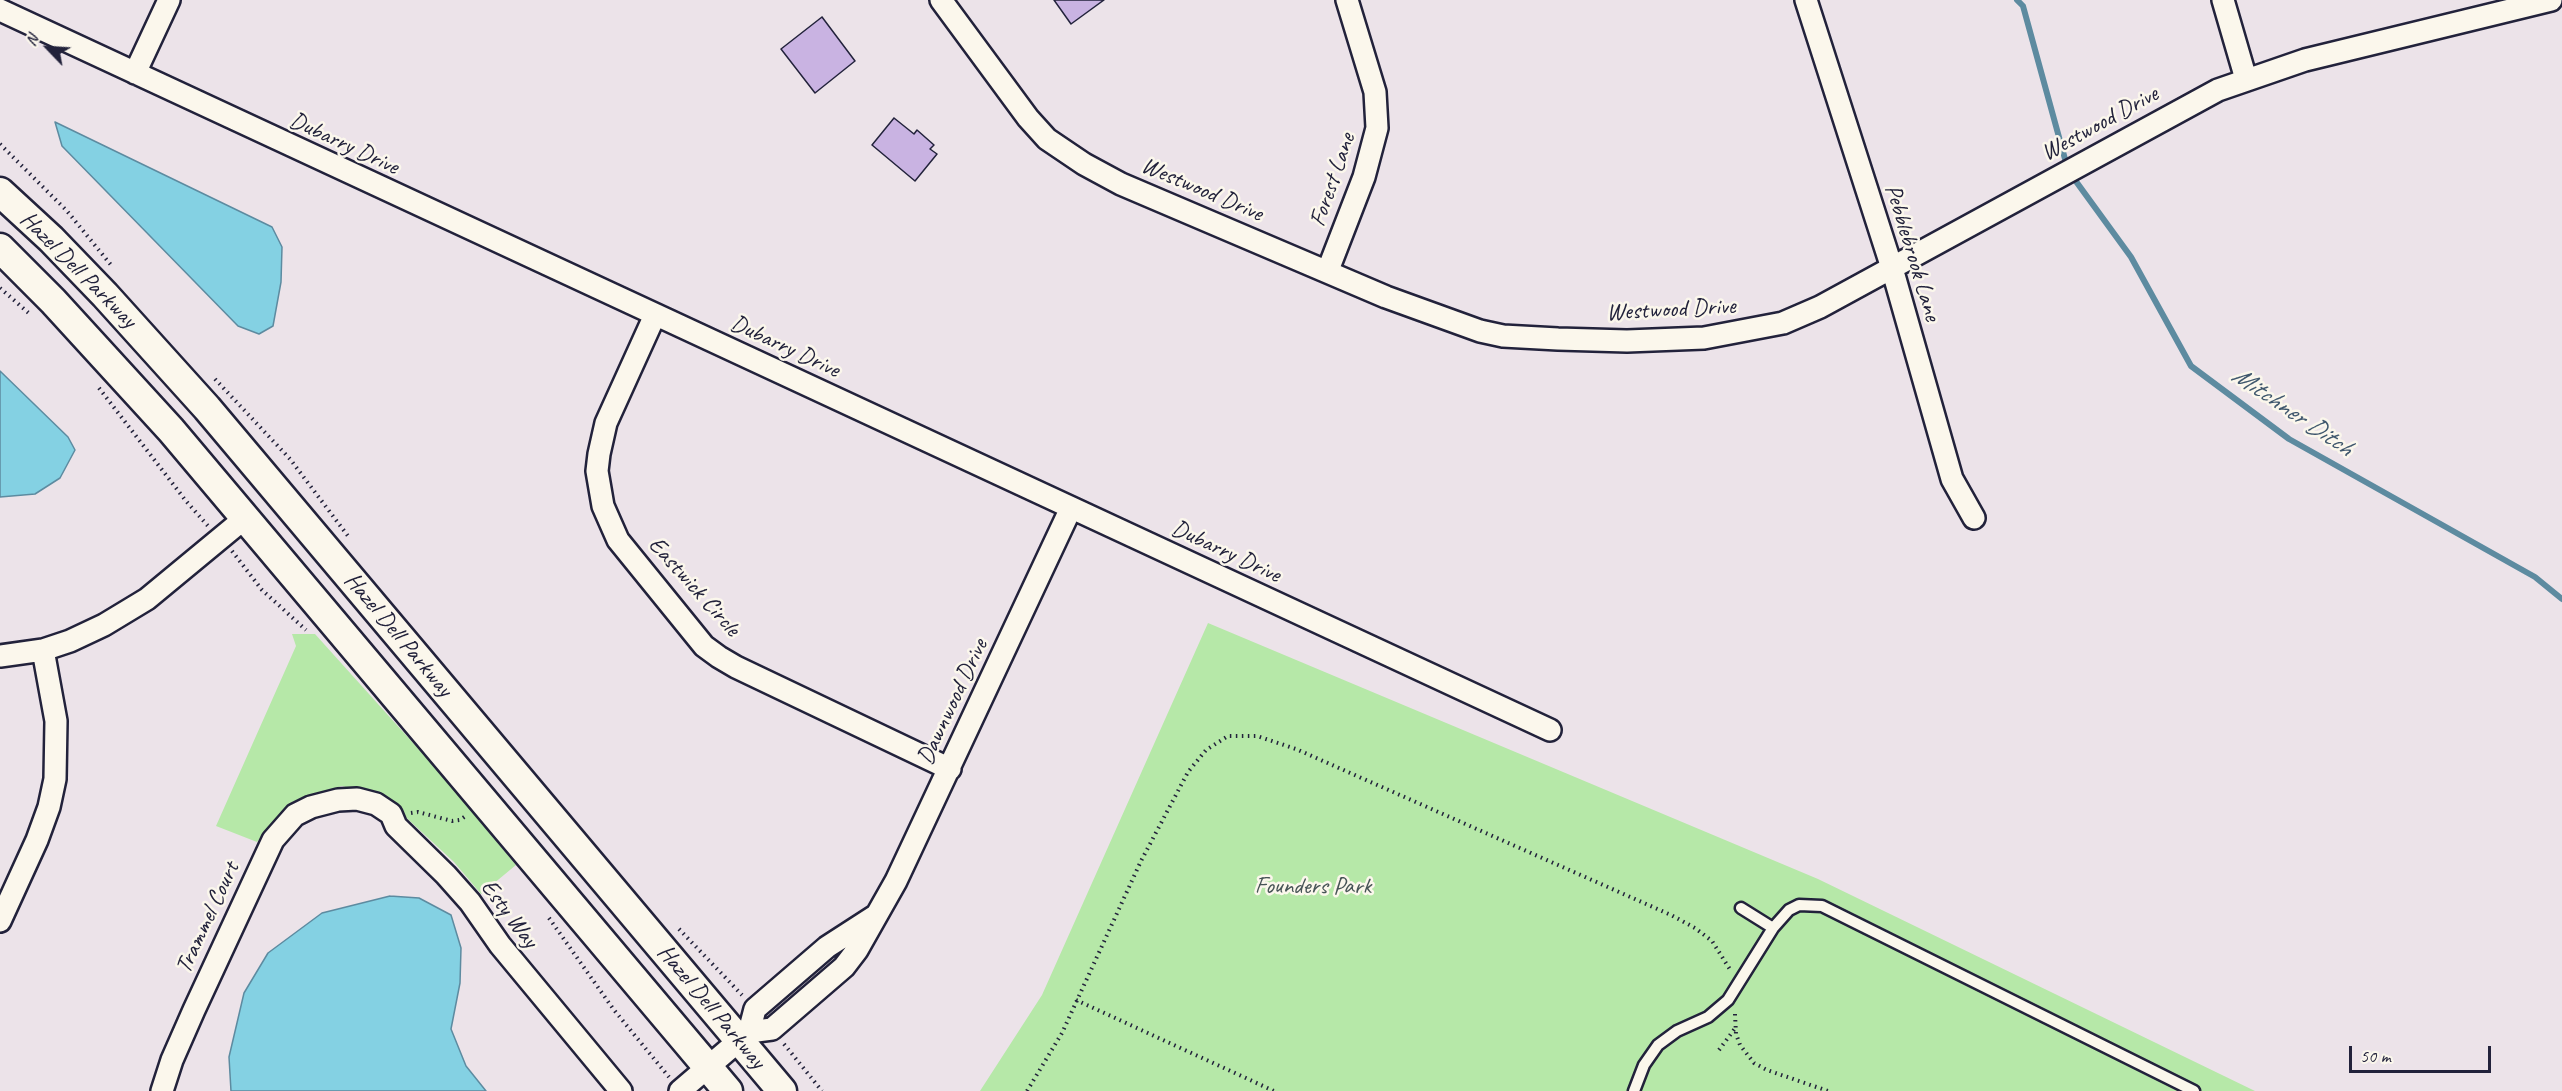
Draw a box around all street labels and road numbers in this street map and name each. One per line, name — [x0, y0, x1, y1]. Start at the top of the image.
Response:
street label: Westwood Drive — [2037, 80, 2163, 168]
street label: Dubarry Drive — [285, 106, 403, 182]
street label: Forest Lane — [1304, 130, 1362, 230]
street label: Westwood Drive — [1137, 152, 1267, 228]
street label: Pebblebrook Lane — [1878, 181, 1946, 325]
street label: Hazel Dell Parkway — [14, 206, 142, 334]
street label: Westwood Drive — [1606, 292, 1736, 328]
street label: Dubarry Drive — [726, 309, 844, 385]
street label: Dubarry Drive — [1167, 514, 1285, 590]
street label: Eastwick Circle — [642, 531, 746, 643]
street label: Hazel Dell Parkway — [338, 567, 458, 703]
street label: Dawnwood Drive — [911, 635, 995, 769]
street label: Trammel Court — [170, 858, 246, 978]
street label: Esty Way — [474, 874, 544, 954]
street label: Hazel Dell Parkway — [651, 939, 771, 1075]

